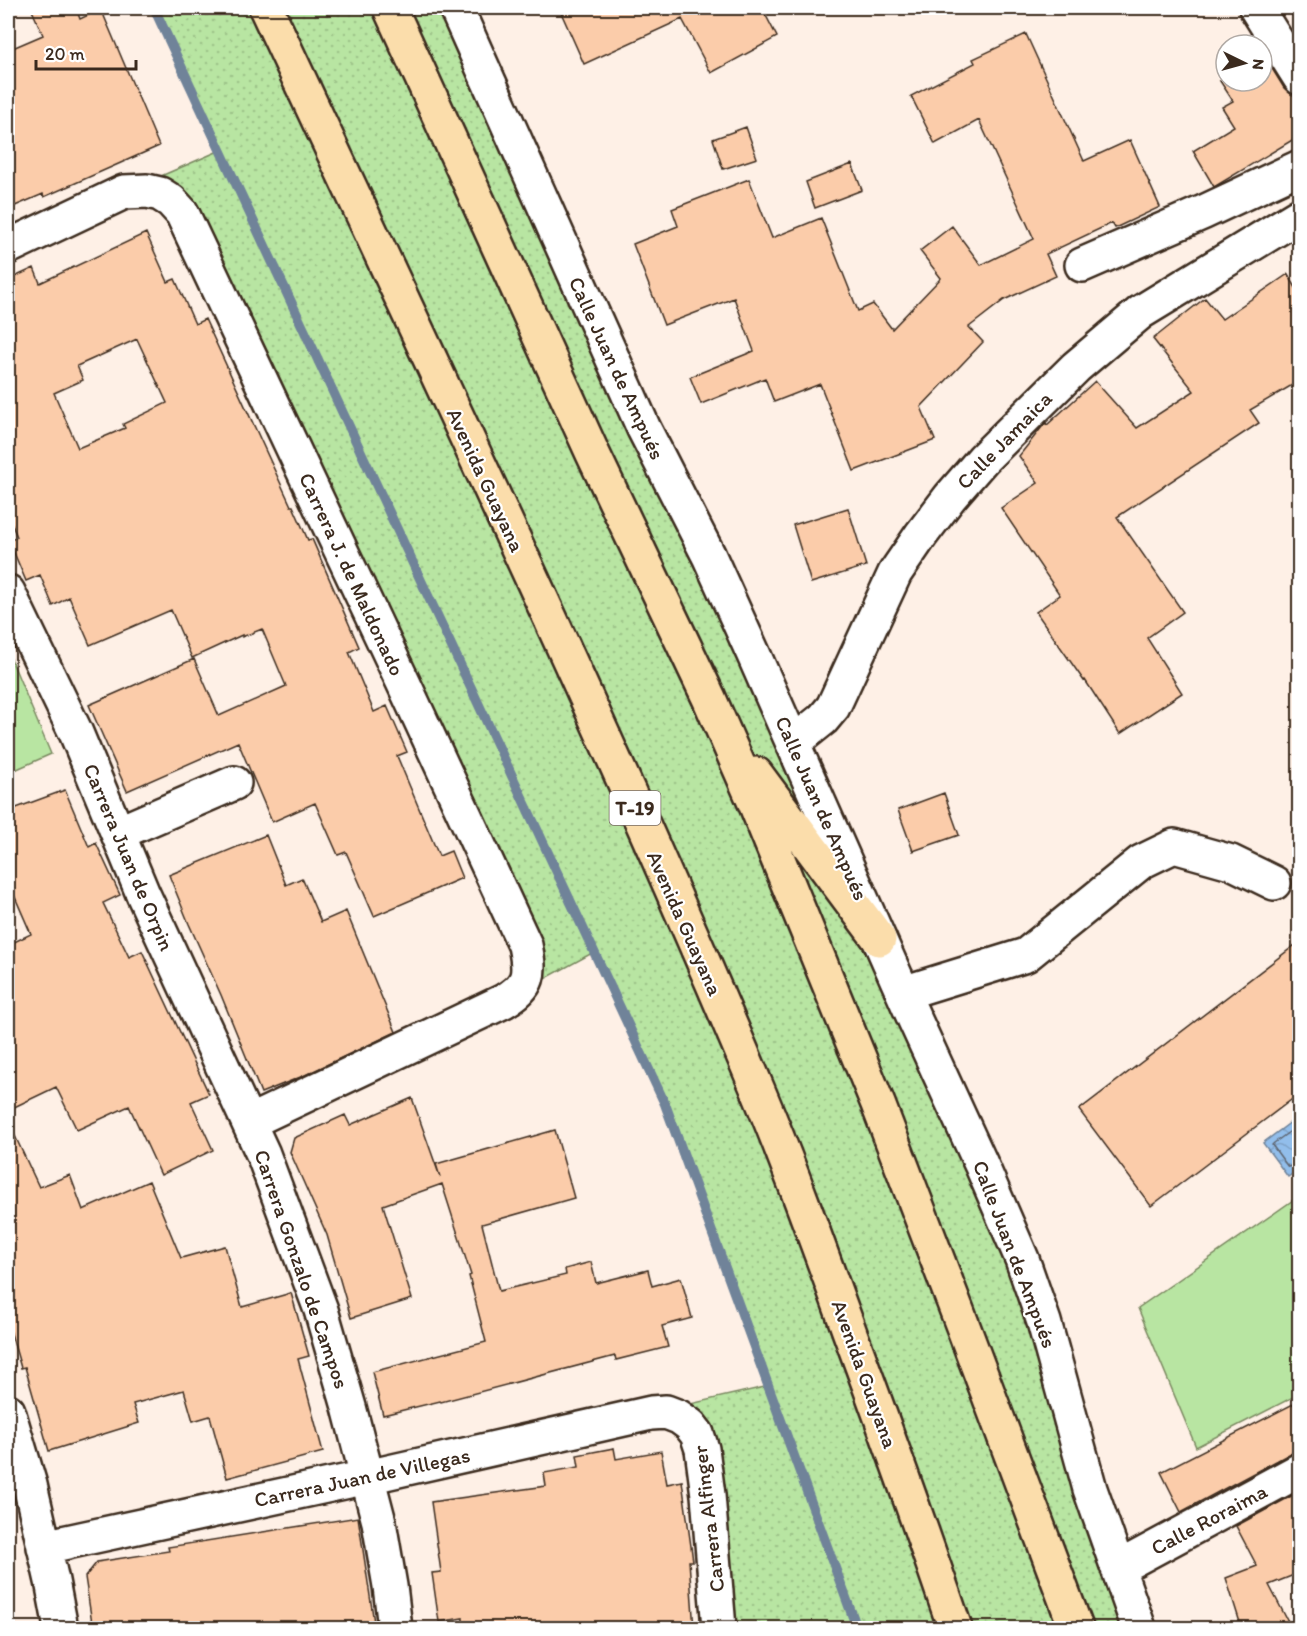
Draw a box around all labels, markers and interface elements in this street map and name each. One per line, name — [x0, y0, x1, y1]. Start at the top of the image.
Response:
scale bar — [36, 33, 136, 71]
north arrow — [1214, 33, 1274, 93]
text: 20 m — [45, 43, 85, 65]
text: N — [1249, 58, 1268, 70]
street label: Calle Juan de Ampués — [564, 273, 670, 463]
street label: Calle Jamaica — [951, 386, 1057, 494]
street label: Avenida Guayana — [442, 404, 530, 556]
street label: Carrera J. de Maldonado — [294, 469, 410, 679]
street label: Calle Juan de Ampués — [770, 712, 874, 904]
street label: Carrera Juan de Orpin — [78, 760, 180, 954]
road number: T-19 — [610, 791, 660, 825]
street label: Avenida Guayana — [642, 847, 728, 999]
street label: Carrera Gonzalo de Campos — [249, 1146, 355, 1392]
street label: Calle Juan de Ampués — [968, 1157, 1062, 1351]
street label: Avenida Guayana — [827, 1297, 903, 1452]
street label: Carrera Juan de Villegas — [252, 1442, 472, 1512]
street label: Carrera Alfinger — [687, 1444, 729, 1594]
street label: Calle Roraima — [1147, 1478, 1271, 1560]

